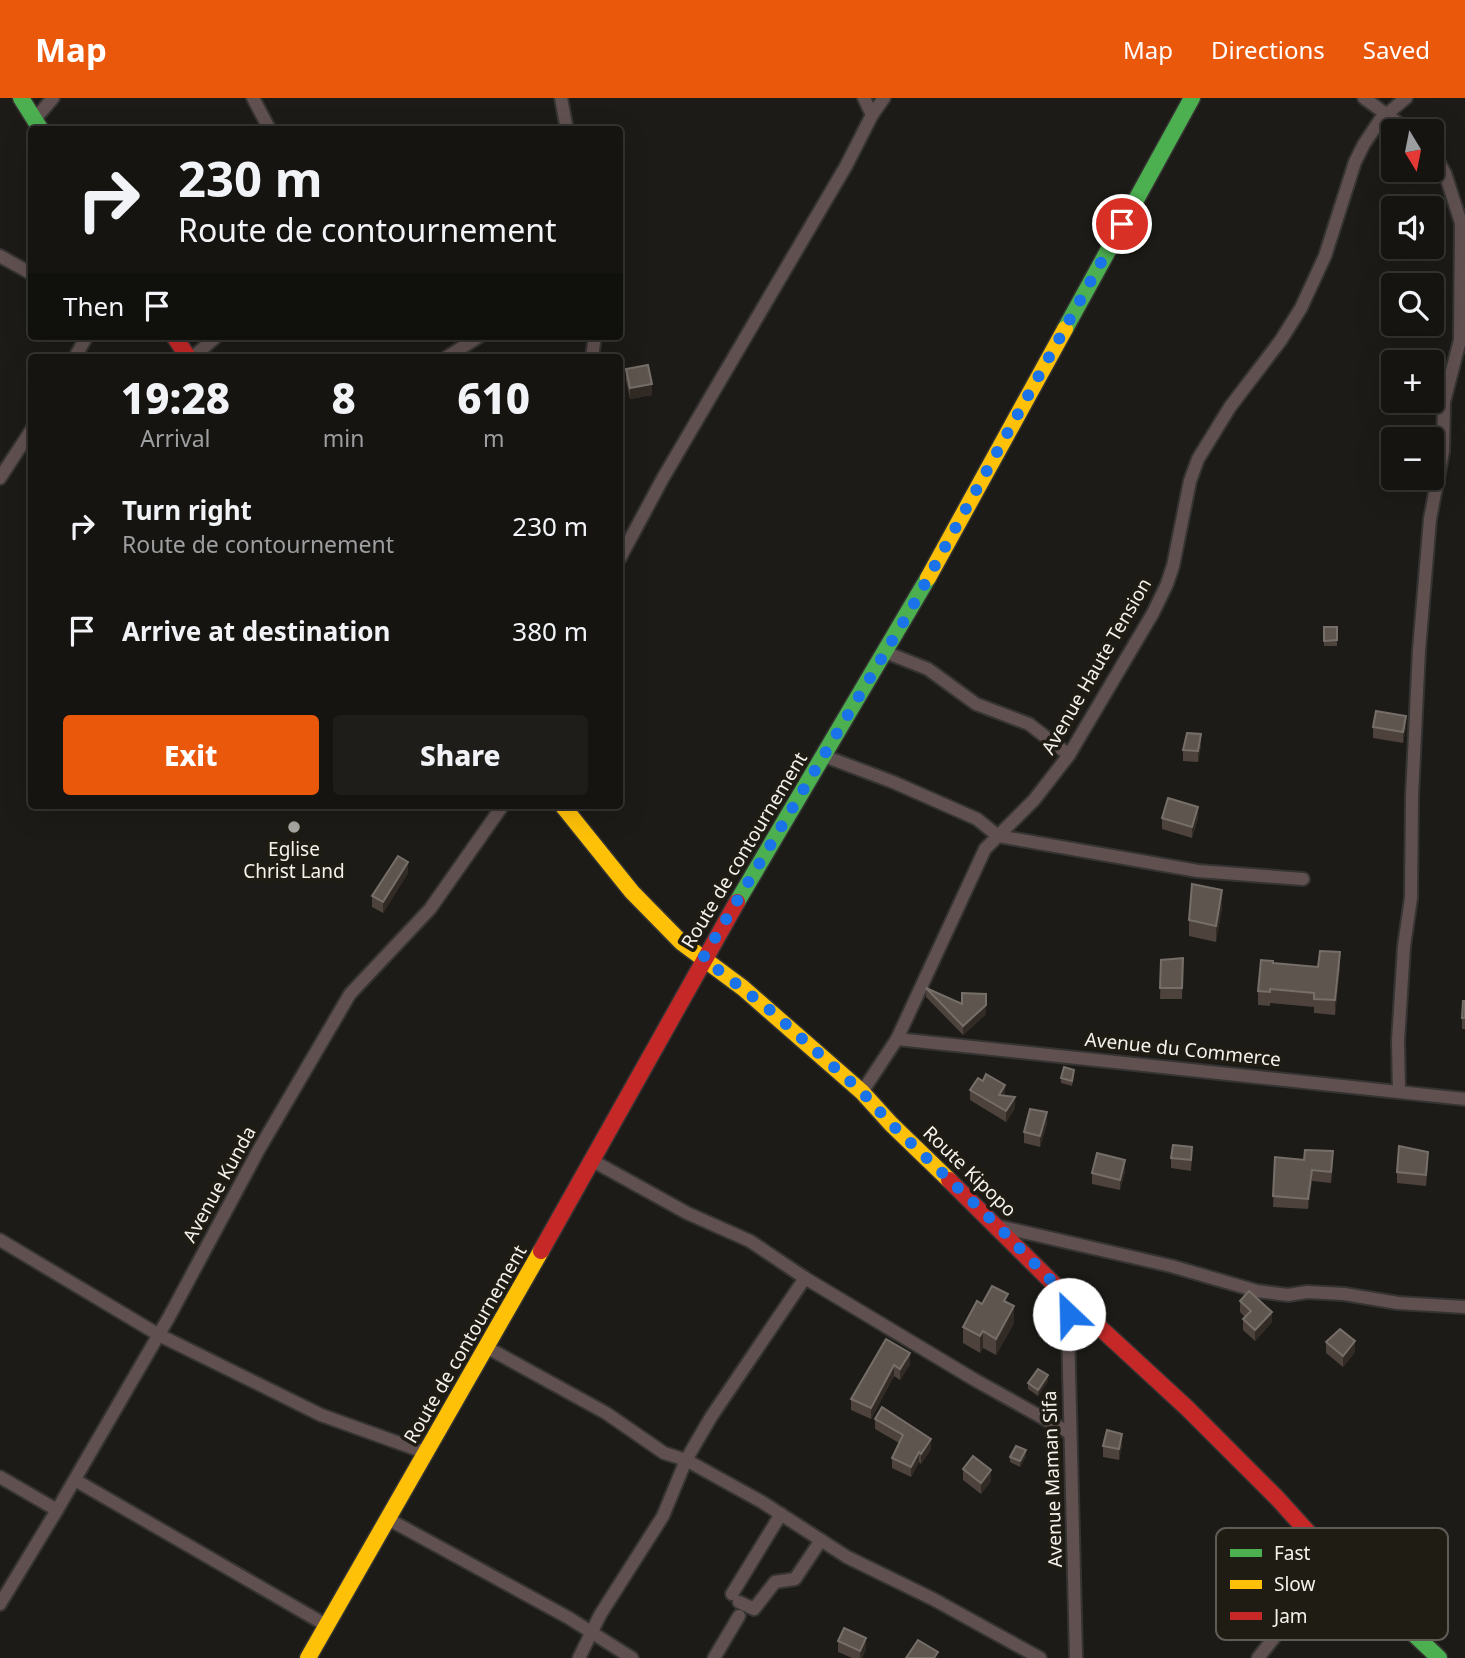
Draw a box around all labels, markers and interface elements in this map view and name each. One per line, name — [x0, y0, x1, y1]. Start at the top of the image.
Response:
text: Map — [35, 27, 107, 72]
text: Map — [1123, 33, 1173, 66]
text: Directions — [1211, 33, 1325, 66]
text: Saved — [1363, 33, 1430, 66]
north arrow — [1381, 119, 1444, 182]
map controls — [1381, 119, 1444, 490]
text: 230 m — [178, 145, 323, 211]
icon: right — [63, 154, 154, 245]
pin — [1092, 194, 1152, 254]
button: sound — [1381, 196, 1444, 259]
icon: arrive — [1103, 205, 1141, 243]
text: Route de contournement — [178, 208, 557, 251]
button: search — [1381, 273, 1444, 336]
icon: arrive — [138, 287, 176, 325]
text: Then — [63, 288, 124, 324]
button: + — [1381, 350, 1444, 413]
text: 19:28 — [121, 369, 230, 426]
text: 8 — [331, 369, 356, 426]
text: 610 — [457, 369, 530, 426]
text: Arrival — [140, 422, 210, 454]
text: min — [323, 422, 364, 454]
text: m — [483, 422, 504, 454]
button: − — [1381, 427, 1444, 490]
text: Turn right — [122, 492, 252, 528]
icon: right — [63, 507, 101, 545]
text: 230 m — [512, 508, 588, 544]
text: Route de contournement — [122, 528, 394, 560]
street label: Avenue Haute Tension — [1035, 573, 1157, 759]
icon: arrive — [63, 612, 101, 650]
text: Arrive at destination — [122, 613, 391, 649]
text: 380 m — [512, 613, 588, 649]
button: Exit — [63, 715, 319, 795]
button: Share — [333, 715, 588, 795]
street label: Route de contournement — [675, 747, 813, 953]
marker: Eglise Christ Land — [286, 819, 302, 835]
place label: Eglise Christ Land — [243, 836, 345, 884]
street label: Avenue du Commerce — [1084, 1026, 1282, 1072]
street label: Route Kipopo — [918, 1120, 1022, 1222]
street label: Avenue Kunda — [176, 1121, 262, 1247]
street label: Route de contournement — [398, 1240, 533, 1448]
position arrow — [1032, 1277, 1106, 1351]
street label: Avenue Maman Sifa — [1036, 1390, 1068, 1568]
legend — [1216, 1528, 1448, 1640]
text: Fast — [1274, 1540, 1311, 1566]
text: Slow — [1274, 1571, 1315, 1597]
text: Jam — [1272, 1603, 1308, 1629]

